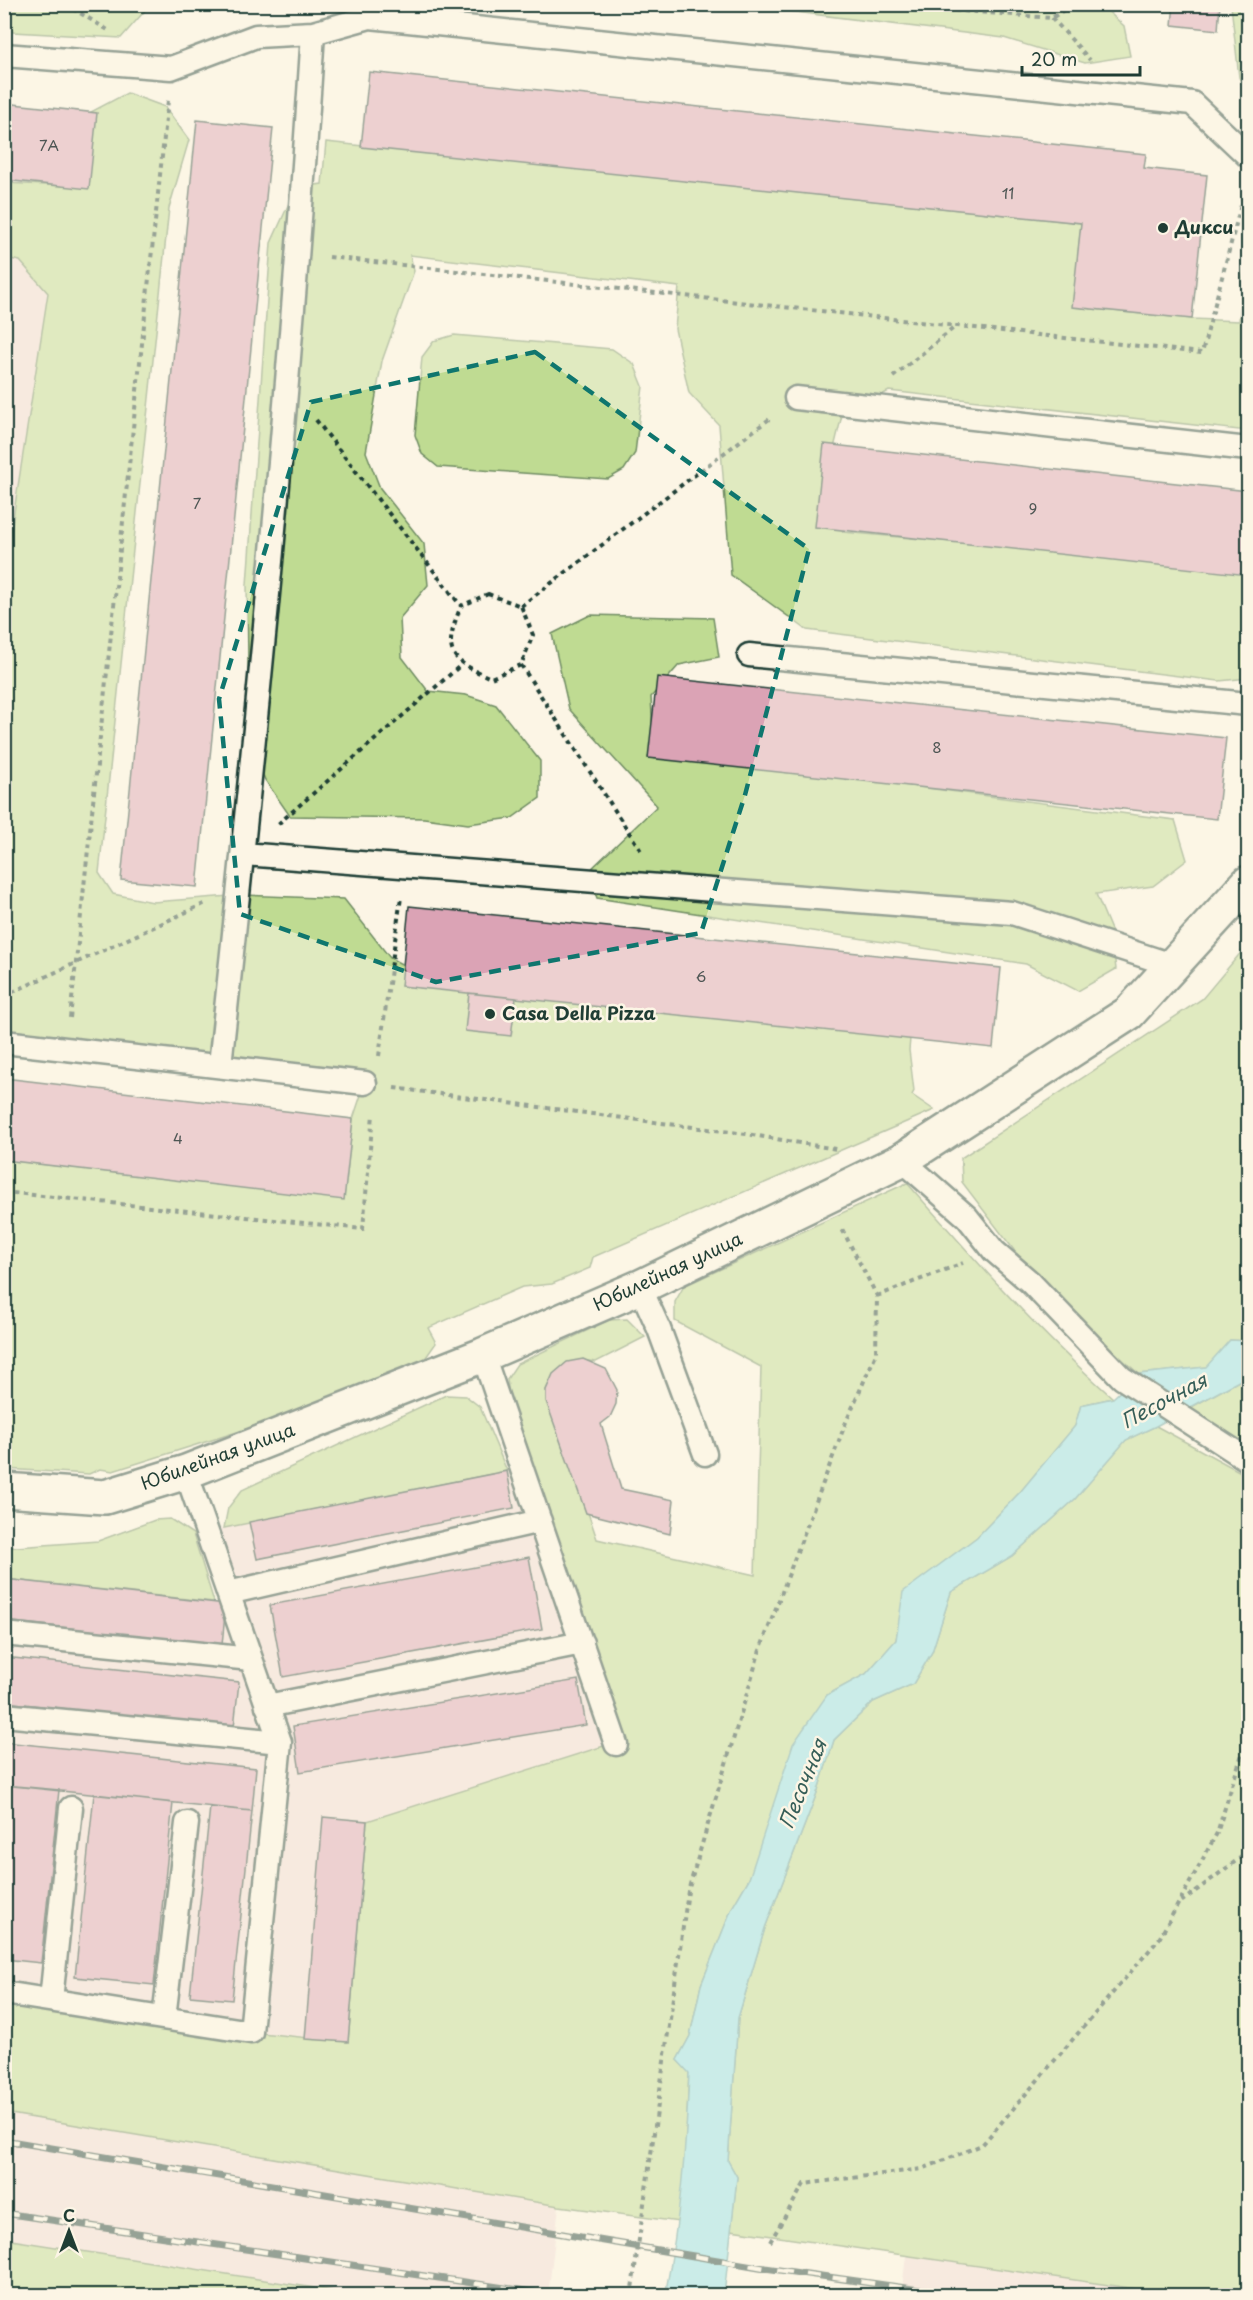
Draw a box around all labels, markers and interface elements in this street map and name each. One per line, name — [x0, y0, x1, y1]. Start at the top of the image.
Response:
scale bar — [1022, 39, 1140, 77]
text: 20 m — [1031, 45, 1077, 72]
house number: 7А — [39, 133, 59, 156]
house number: 11 — [1002, 181, 1014, 204]
place label: Дикси — [1174, 213, 1233, 240]
marker: Дикси — [1156, 221, 1170, 235]
house number: 7 — [193, 491, 202, 514]
house number: 9 — [1029, 496, 1037, 519]
house number: 8 — [932, 735, 942, 758]
house number: 6 — [696, 964, 706, 987]
place label: Casa Della Pizza — [502, 999, 656, 1026]
marker: Casa Della Pizza — [483, 1007, 497, 1021]
house number: 4 — [173, 1126, 183, 1149]
street label: Юбилейная улица — [588, 1224, 747, 1317]
water label: Песочная — [1115, 1364, 1213, 1435]
street label: Юбилейная улица — [137, 1415, 299, 1496]
water label: Песочная — [771, 1733, 834, 1833]
north arrow — [39, 2201, 99, 2261]
text: С — [63, 2203, 75, 2227]

